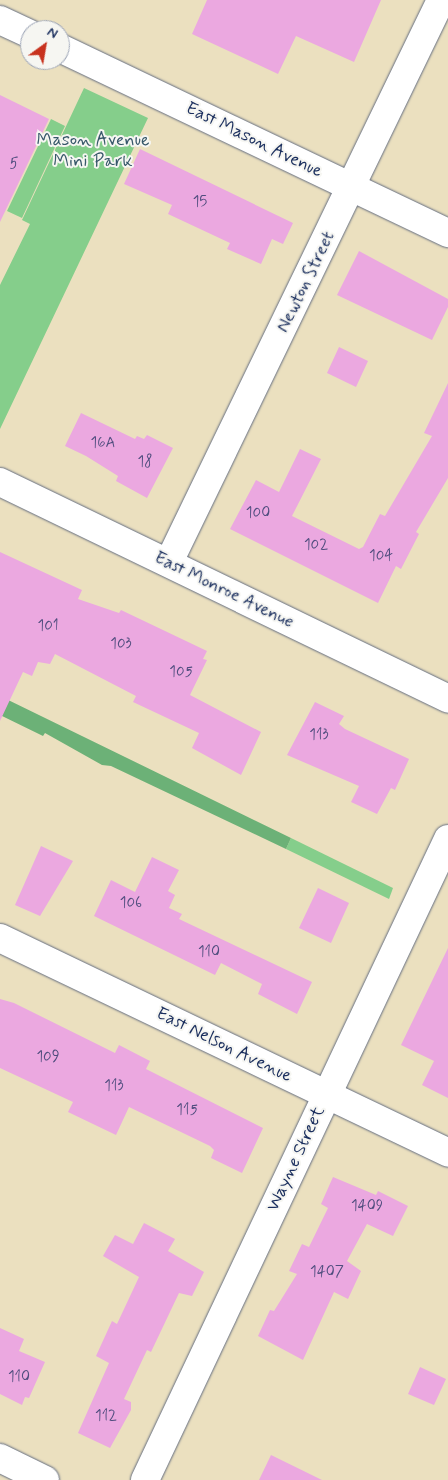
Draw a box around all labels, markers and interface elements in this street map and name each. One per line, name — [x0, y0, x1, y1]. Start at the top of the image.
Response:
north arrow — [20, 20, 70, 70]
text: N — [44, 23, 61, 43]
street label: East Mason Avenue — [181, 97, 327, 183]
park label: Mason Avenue Mini Park — [35, 130, 151, 172]
house number: 5 — [10, 156, 18, 174]
house number: 15 — [193, 194, 207, 212]
street label: Newton Street — [272, 227, 340, 337]
house number: 16A — [91, 435, 115, 453]
house number: 18 — [138, 454, 152, 472]
house number: 100 — [246, 505, 270, 523]
house number: 102 — [304, 537, 328, 555]
street label: East Monroe Avenue — [150, 546, 298, 634]
house number: 104 — [369, 548, 393, 566]
house number: 101 — [37, 618, 59, 636]
house number: 103 — [110, 636, 132, 654]
house number: 105 — [169, 664, 193, 682]
house number: 113 — [309, 727, 329, 745]
house number: 106 — [120, 895, 142, 913]
house number: 110 — [198, 944, 220, 962]
street label: East Nelson Avenue — [154, 1003, 294, 1087]
house number: 109 — [36, 1049, 60, 1067]
house number: 113 — [104, 1078, 124, 1096]
house number: 115 — [176, 1102, 198, 1120]
street label: Wayne Street — [262, 1103, 330, 1215]
house number: 1409 — [351, 1198, 383, 1216]
house number: 1407 — [310, 1264, 344, 1282]
house number: 110 — [8, 1369, 30, 1387]
house number: 112 — [95, 1408, 117, 1426]

